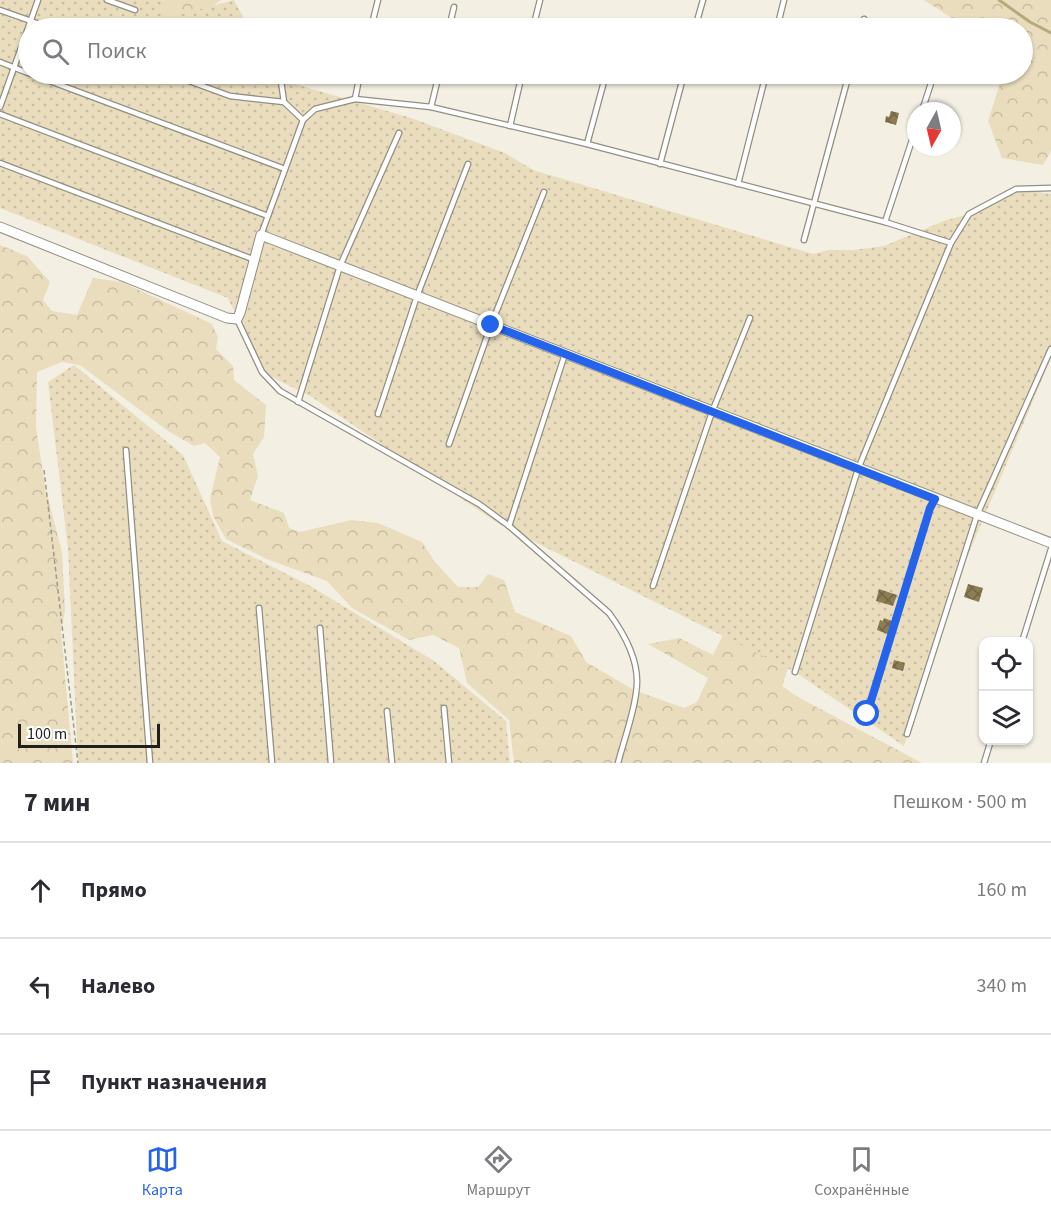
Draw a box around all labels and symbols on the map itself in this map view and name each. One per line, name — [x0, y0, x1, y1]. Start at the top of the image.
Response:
north arrow — [907, 102, 961, 156]
route end — [477, 311, 503, 337]
route start — [853, 700, 879, 726]
scale bar — [18, 721, 160, 748]

